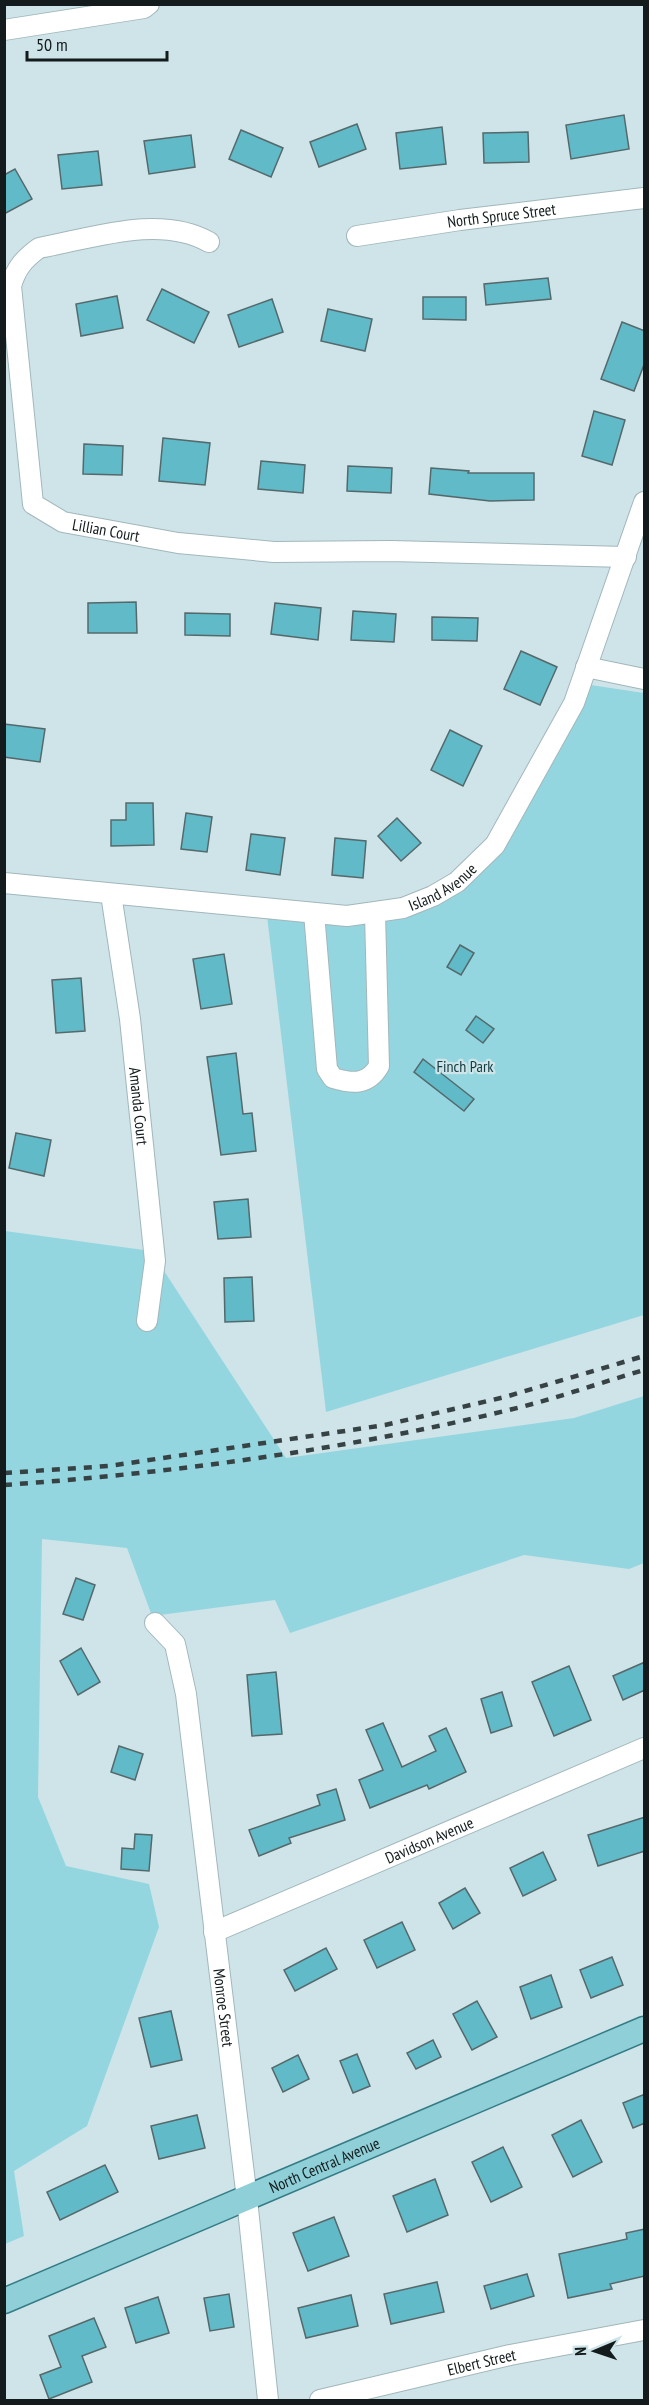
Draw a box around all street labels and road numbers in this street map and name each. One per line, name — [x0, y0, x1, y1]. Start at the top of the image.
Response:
street label: North Spruce Street — [446, 199, 557, 232]
street label: Lillian Court — [71, 514, 142, 546]
street label: Island Avenue — [405, 859, 481, 915]
street label: Amanda Court — [125, 1066, 153, 1147]
street label: Davidson Avenue — [382, 1812, 476, 1868]
street label: Monroe Street — [209, 1967, 239, 2048]
street label: North Central Avenue — [266, 2133, 383, 2197]
street label: Elbert Street — [445, 2344, 518, 2380]

